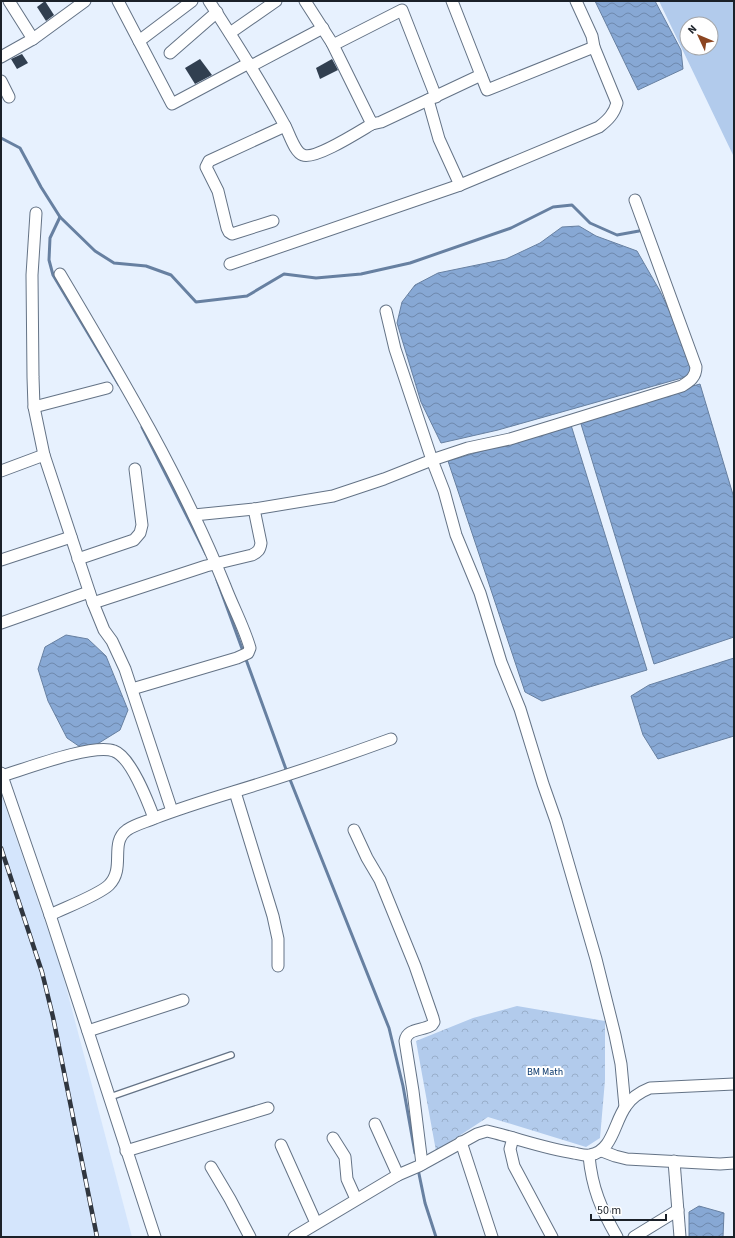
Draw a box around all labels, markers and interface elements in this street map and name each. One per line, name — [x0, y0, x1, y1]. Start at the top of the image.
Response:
north arrow — [679, 16, 719, 56]
text: N — [684, 22, 700, 37]
park label: BM Math — [527, 1065, 563, 1079]
scale bar — [591, 1196, 666, 1222]
text: 50 m — [597, 1202, 621, 1219]

